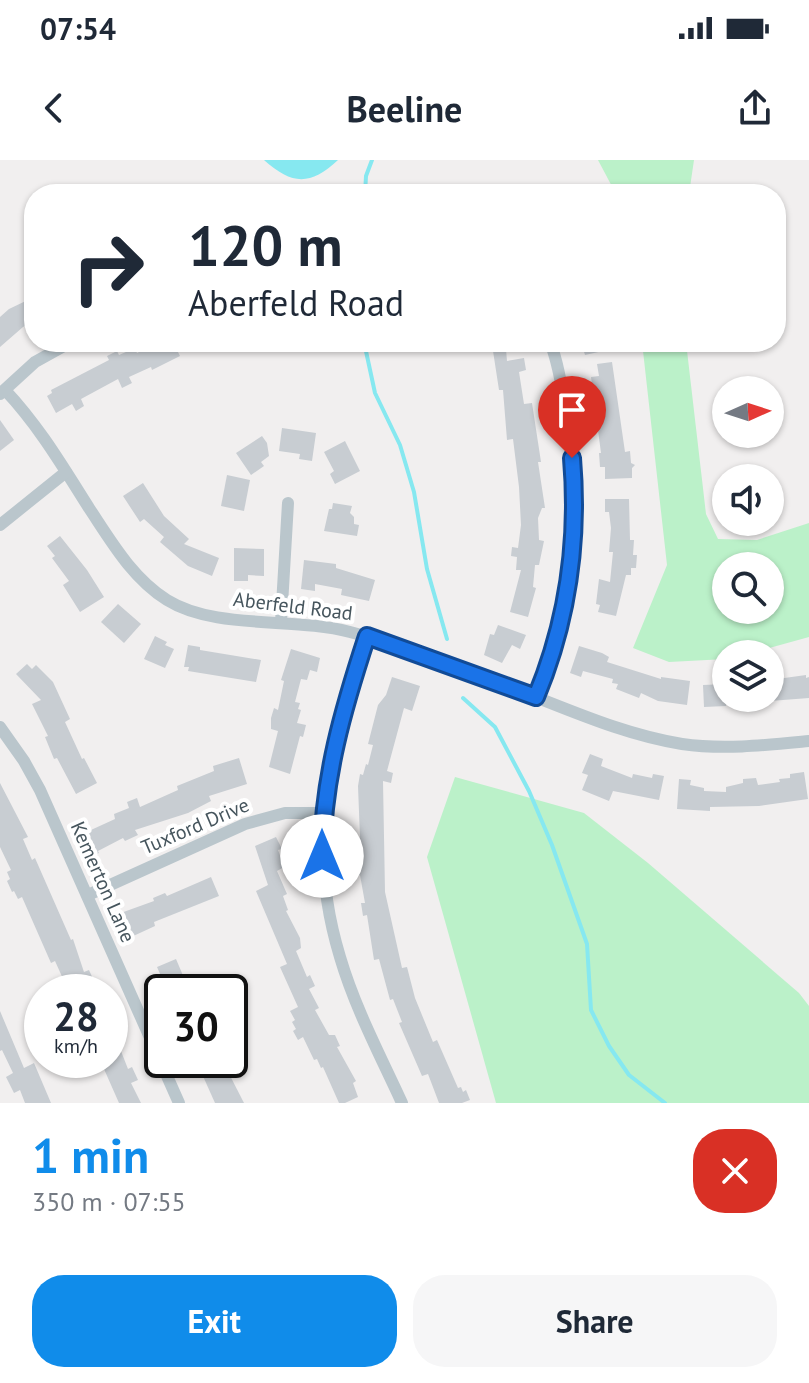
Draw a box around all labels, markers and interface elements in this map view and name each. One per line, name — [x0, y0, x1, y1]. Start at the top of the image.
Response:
text: 07:54 — [40, 9, 116, 48]
text: Beeline — [347, 85, 462, 132]
icon: back — [32, 86, 76, 130]
icon: share — [733, 86, 777, 130]
text: 120 m — [188, 209, 343, 281]
icon: right — [56, 216, 160, 320]
text: Aberfeld Road — [188, 279, 404, 326]
pin — [538, 376, 606, 458]
north arrow — [712, 376, 784, 448]
map controls — [712, 376, 784, 712]
icon: arrive — [550, 388, 594, 432]
button: sound — [712, 464, 784, 536]
button: search — [712, 552, 784, 624]
street label: Aberfeld Road — [232, 586, 354, 626]
button: layers — [712, 640, 784, 712]
street label: Tuxford Drive — [137, 792, 253, 860]
position arrow — [280, 814, 364, 898]
street label: Kemerton Lane — [65, 817, 141, 947]
speed limit sign: 30 — [144, 974, 248, 1078]
text: 28 — [53, 990, 99, 1042]
text: km/h — [54, 1033, 98, 1059]
text: 1 min — [32, 1124, 149, 1186]
button: close — [693, 1129, 777, 1213]
text: 350 m · 07:55 — [32, 1185, 186, 1218]
button: Exit — [32, 1275, 397, 1367]
button: Share — [413, 1275, 777, 1367]

